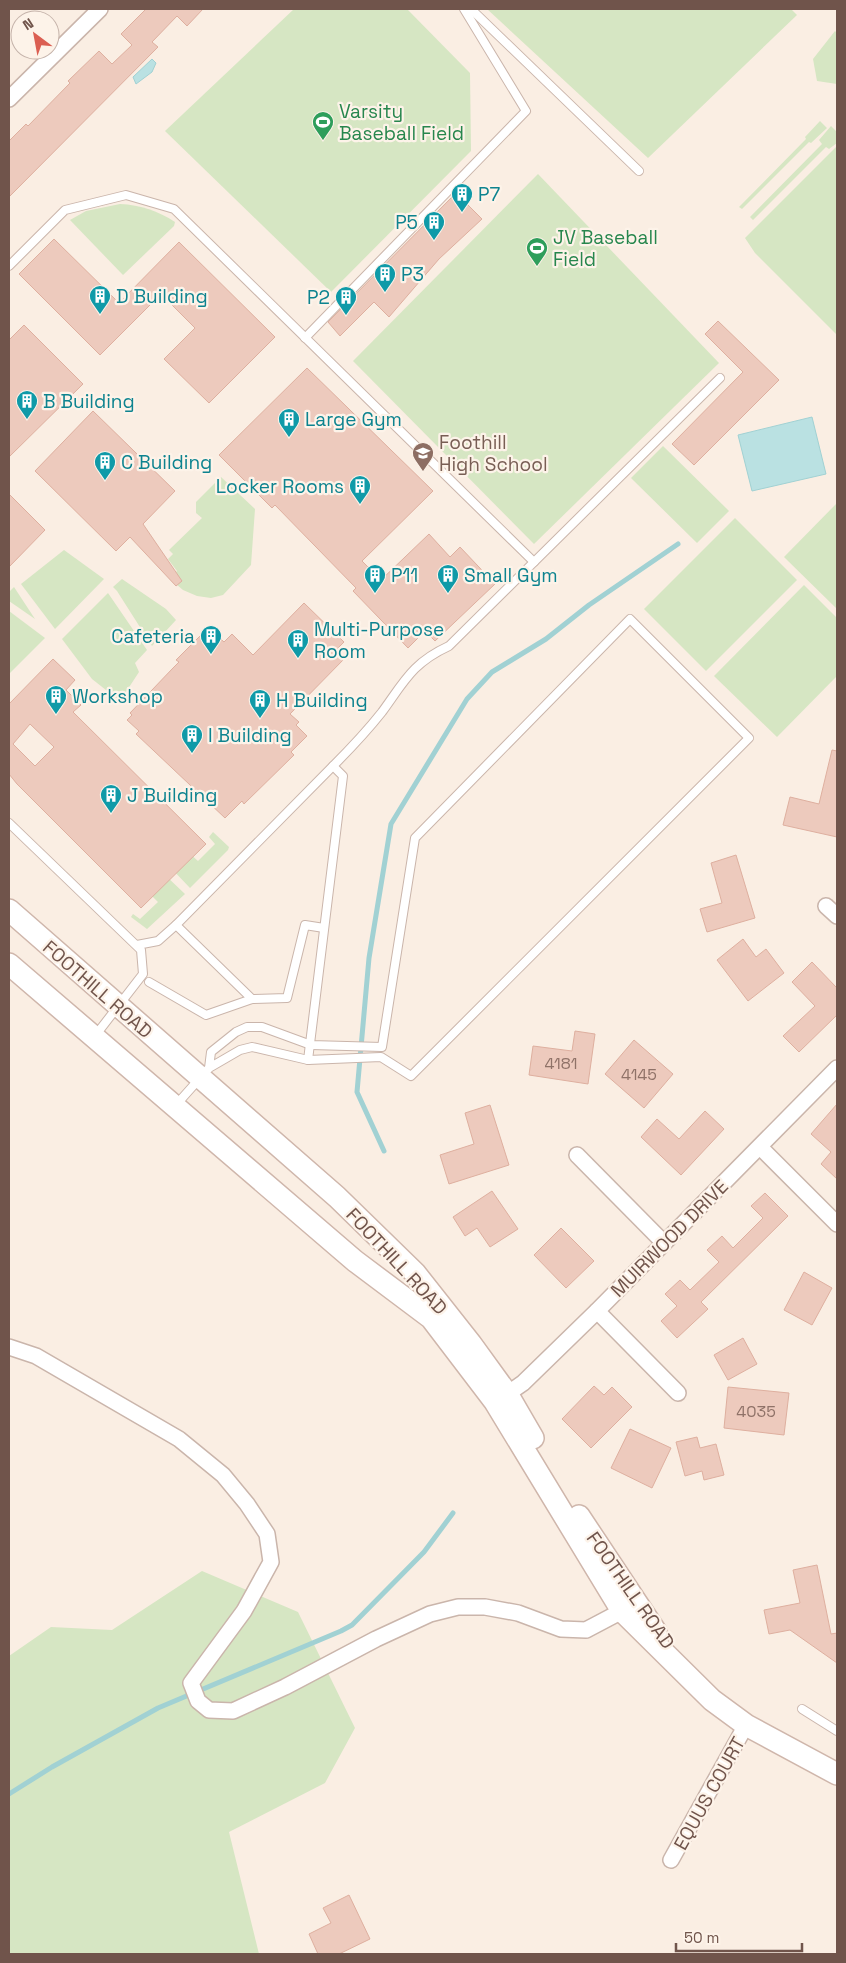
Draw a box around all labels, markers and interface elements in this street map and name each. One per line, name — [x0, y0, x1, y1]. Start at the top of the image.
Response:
north arrow — [10, 10, 60, 60]
text: N — [19, 14, 37, 34]
place label: Varsity Baseball Field — [339, 99, 464, 146]
sports icon: Varsity Baseball Field — [311, 110, 335, 141]
building icon: P7 — [450, 182, 474, 213]
place label: P7 — [478, 182, 500, 207]
place label: P5 — [395, 210, 418, 235]
building icon: P5 — [422, 210, 446, 241]
place label: JV Baseball Field — [553, 225, 658, 272]
sports icon: JV Baseball Field — [525, 236, 549, 267]
building icon: P3 — [373, 262, 397, 293]
place label: P3 — [401, 262, 424, 287]
building icon: D Building — [88, 284, 112, 315]
place label: D Building — [116, 284, 208, 309]
place label: P2 — [307, 285, 330, 310]
building icon: P2 — [334, 285, 358, 316]
building icon: B Building — [15, 389, 39, 420]
place label: B Building — [43, 389, 135, 414]
building icon: Large Gym — [277, 407, 301, 438]
place label: Large Gym — [305, 407, 402, 432]
place label: Foothill High School — [439, 430, 548, 477]
school or university icon: Foothill High School — [411, 441, 435, 472]
building icon: C Building — [93, 450, 117, 481]
place label: C Building — [121, 450, 212, 475]
place label: Locker Rooms — [216, 474, 344, 499]
building icon: Locker Rooms — [348, 474, 372, 505]
building icon: P11 — [363, 563, 387, 594]
place label: P11 — [391, 563, 418, 588]
building icon: Small Gym — [436, 563, 460, 594]
place label: Small Gym — [464, 563, 558, 588]
place label: Multi-Purpose Room — [314, 617, 444, 664]
place label: Cafeteria — [111, 624, 195, 649]
building icon: Cafeteria — [199, 624, 223, 655]
building icon: Multi-Purpose Room — [286, 628, 310, 659]
building icon: Workshop — [44, 684, 68, 715]
place label: Workshop — [72, 684, 163, 709]
building icon: H Building — [248, 688, 272, 719]
place label: H Building — [276, 688, 368, 713]
building icon: I Building — [180, 723, 204, 754]
place label: I Building — [208, 723, 292, 748]
building icon: J Building — [99, 783, 123, 814]
place label: J Building — [127, 783, 217, 808]
street label: FOOTHILL ROAD — [38, 935, 158, 1044]
house number: 4181 — [545, 1053, 577, 1074]
house number: 4145 — [621, 1064, 657, 1085]
street label: MUIRWOOD DRIVE — [605, 1174, 733, 1302]
street label: FOOTHILL ROAD — [341, 1203, 453, 1320]
house number: 4035 — [736, 1401, 776, 1422]
street label: FOOTHILL ROAD — [581, 1527, 680, 1654]
street label: EQUUS COURT — [668, 1732, 751, 1854]
scale bar — [676, 1920, 802, 1952]
text: 50 m — [684, 1928, 719, 1947]

